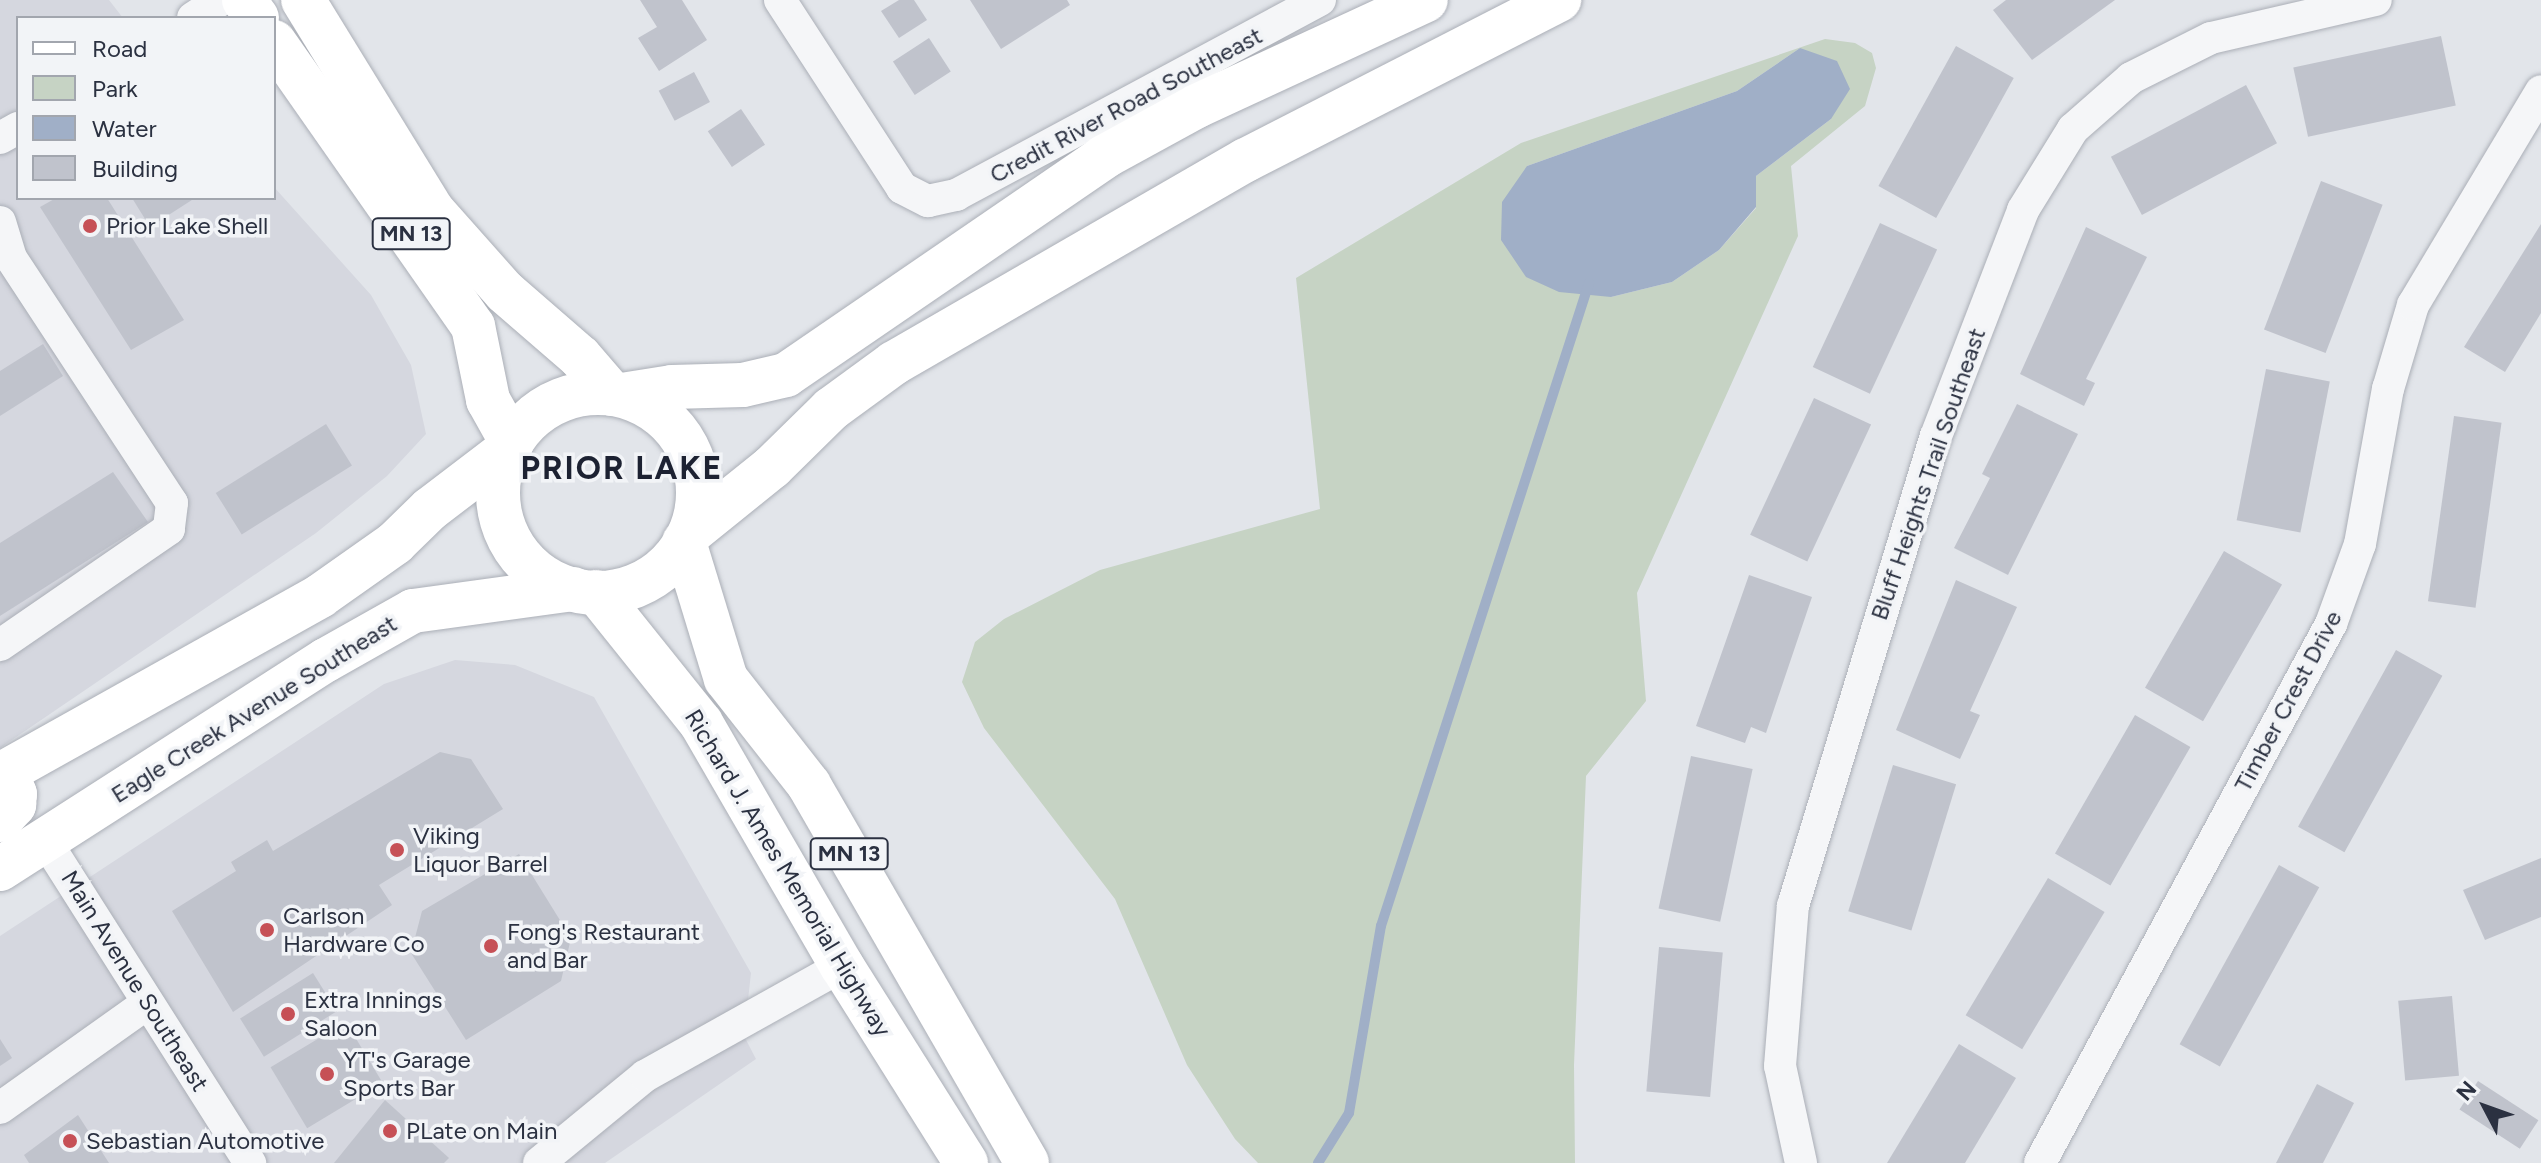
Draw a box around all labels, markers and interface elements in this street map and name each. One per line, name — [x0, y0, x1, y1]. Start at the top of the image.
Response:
legend — [16, 16, 276, 200]
street label: Credit River Road Southeast — [985, 21, 1267, 189]
text: Road — [92, 34, 147, 63]
text: Park — [92, 74, 138, 103]
text: Water — [92, 114, 157, 143]
text: Building — [92, 154, 178, 183]
place label: Prior Lake Shell — [106, 212, 268, 240]
road number: MN 13 — [371, 216, 451, 252]
marker: Prior Lake Shell — [81, 217, 99, 235]
street label: Bluff Heights Trail Southeast — [1864, 324, 1992, 624]
district label: PRIOR LAKE — [521, 449, 723, 487]
street label: Timber Crest Drive — [2228, 606, 2348, 796]
street label: Eagle Creek Avenue Southeast — [106, 609, 402, 809]
street label: Richard J. Ames Memorial Highway — [679, 704, 897, 1042]
place label: Viking Liquor Barrel — [413, 822, 548, 878]
road number: MN 13 — [809, 836, 889, 872]
marker: Viking Liquor Barrel — [388, 841, 406, 859]
street label: Main Avenue Southeast — [55, 865, 215, 1097]
place label: Carlson Hardware Co — [283, 902, 425, 958]
place label: Fong's Restaurant and Bar — [507, 918, 700, 974]
marker: Carlson Hardware Co — [258, 921, 276, 939]
marker: Fong's Restaurant and Bar — [482, 937, 500, 955]
place label: Extra Innings Saloon — [304, 986, 442, 1042]
marker: Extra Innings Saloon — [279, 1005, 297, 1023]
place label: YT's Garage Sports Bar — [343, 1046, 471, 1102]
marker: YT's Garage Sports Bar — [318, 1065, 336, 1083]
north arrow — [2445, 1067, 2525, 1147]
text: N — [2451, 1076, 2482, 1106]
place label: PLate on Main — [406, 1117, 557, 1145]
marker: PLate on Main — [381, 1122, 399, 1140]
place label: Sebastian Automotive — [86, 1127, 324, 1155]
marker: Sebastian Automotive — [61, 1132, 79, 1150]

